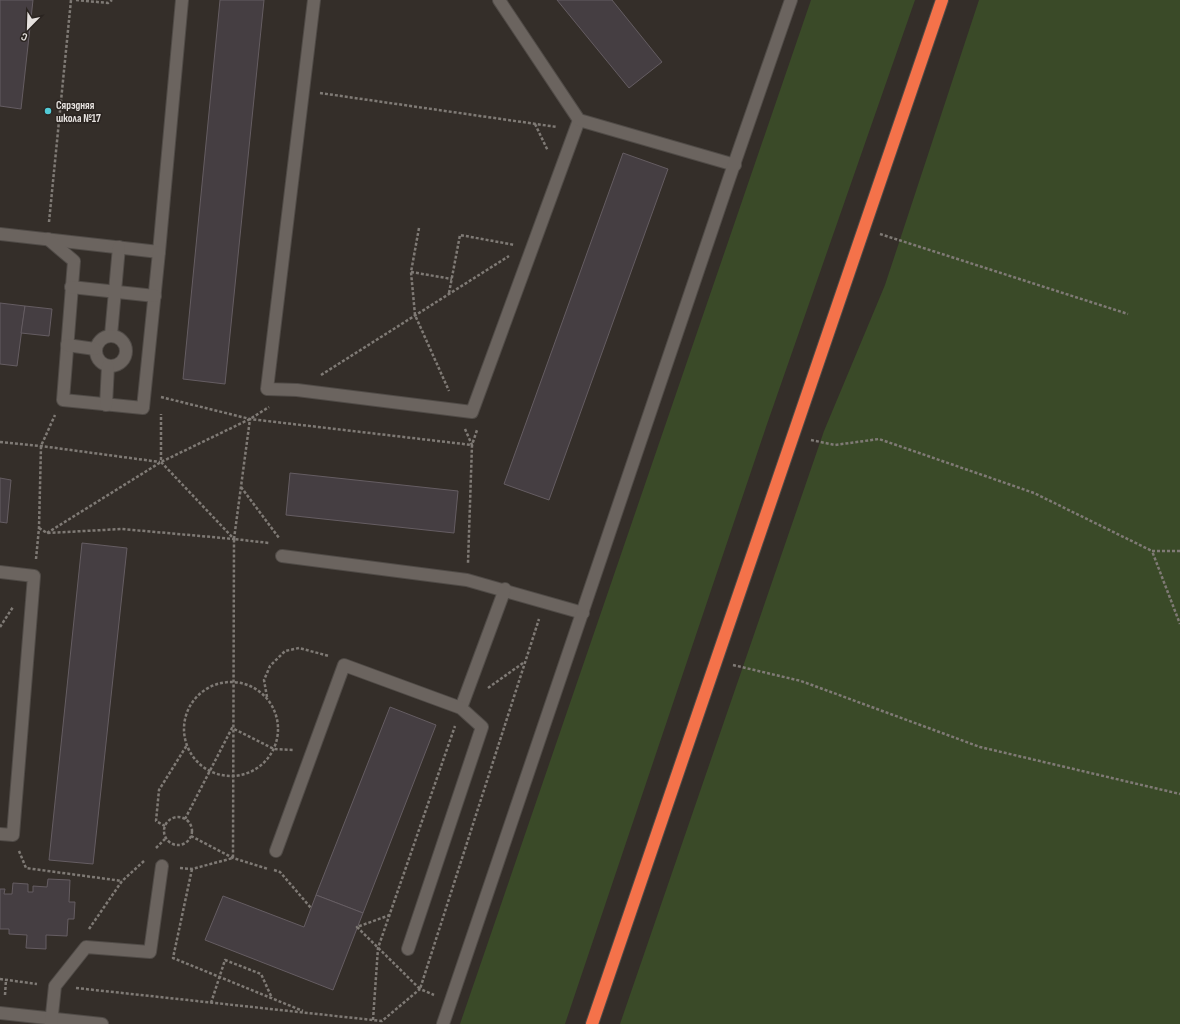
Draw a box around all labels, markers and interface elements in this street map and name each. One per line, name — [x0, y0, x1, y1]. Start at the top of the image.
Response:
north arrow — [8, 8, 48, 48]
text: С — [19, 30, 29, 44]
place label: Сярэдняя школа №17 — [56, 99, 101, 125]
marker: Сярэдняя школа №17 — [43, 106, 53, 116]

